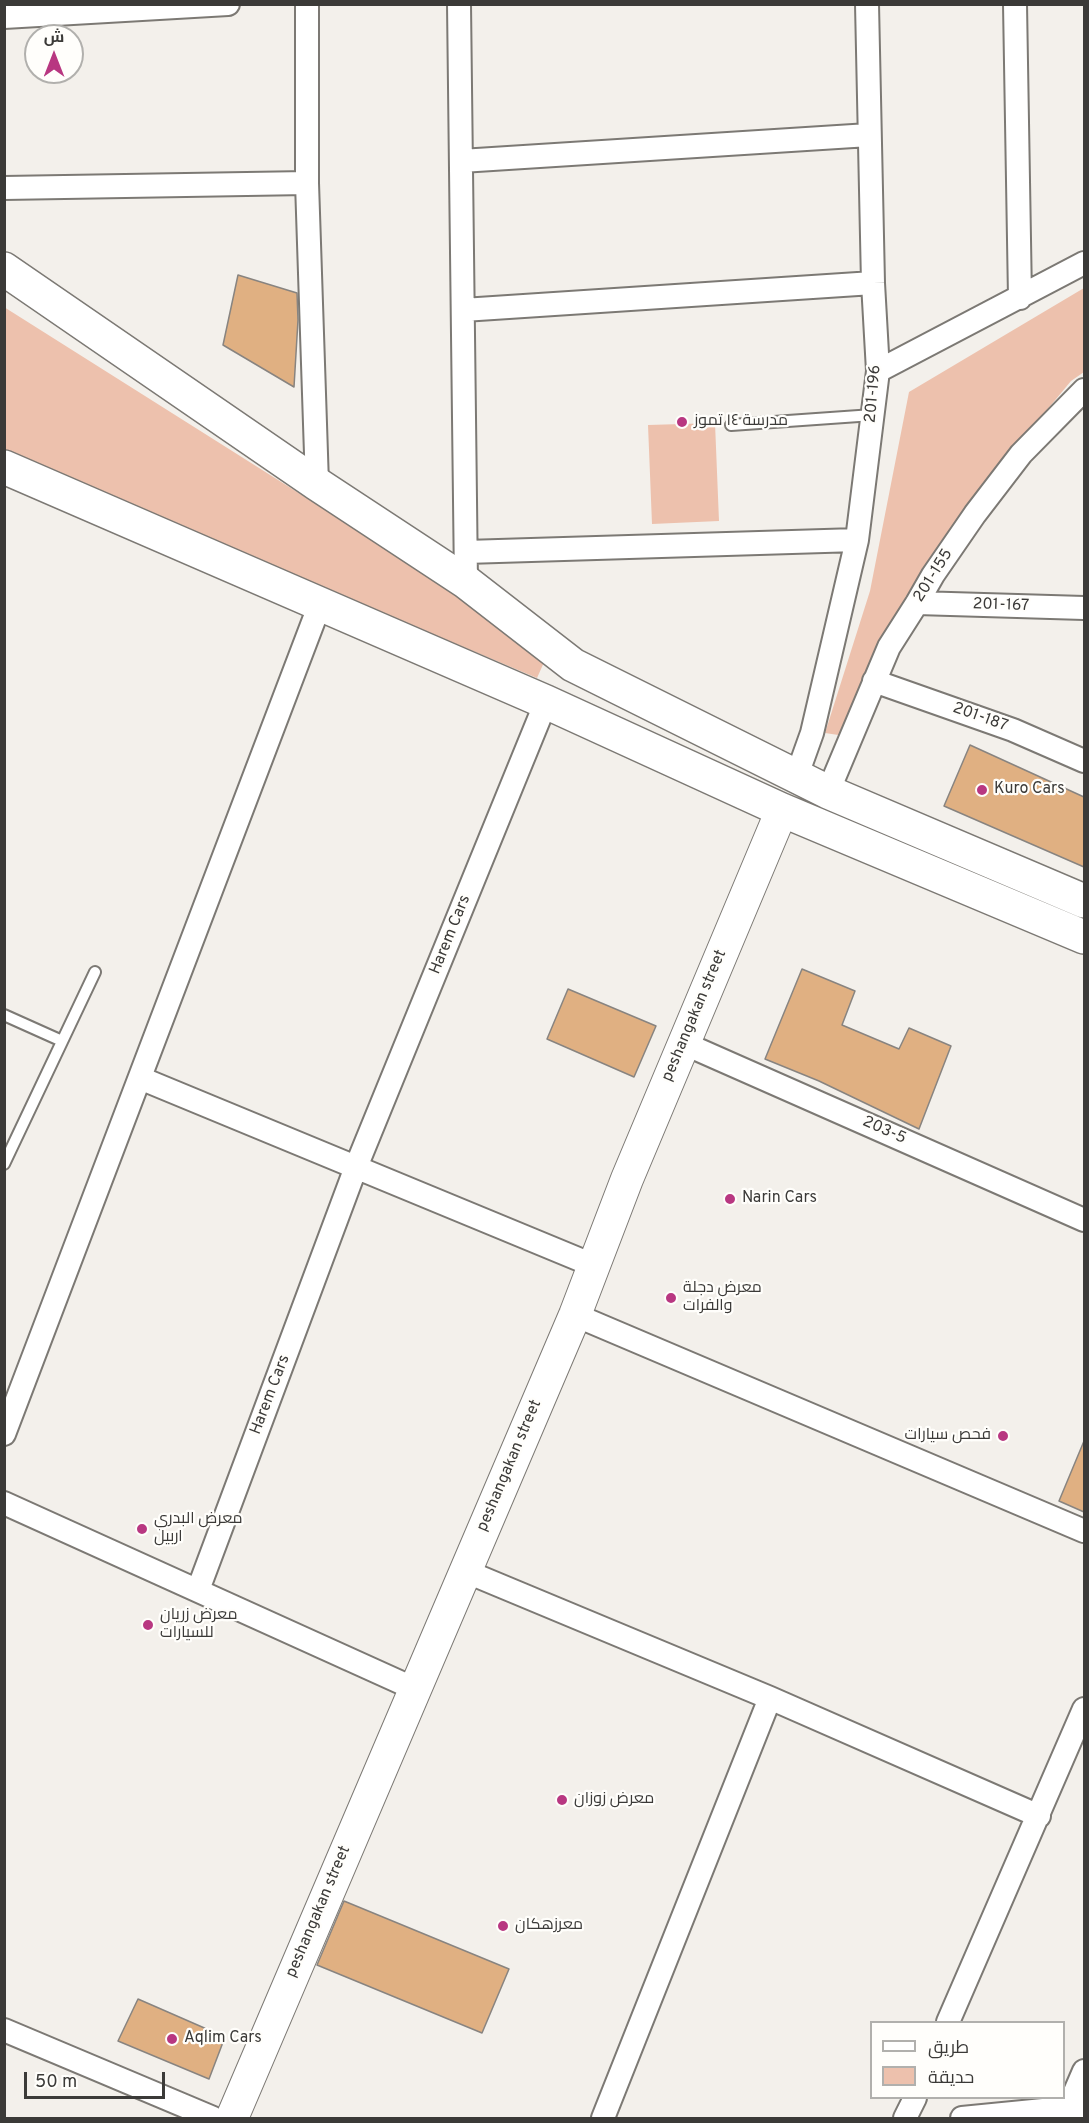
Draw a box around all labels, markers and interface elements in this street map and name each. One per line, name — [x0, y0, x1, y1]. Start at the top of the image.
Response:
north arrow — [24, 24, 84, 84]
text: ش — [44, 28, 64, 48]
street label: 201-196 — [862, 364, 886, 424]
place label: مدرسة ١٤ تموز — [694, 412, 788, 432]
marker: مدرسة ١٤ تموز — [675, 415, 689, 429]
street label: 201-155 — [910, 546, 958, 606]
street label: 201-167 — [972, 595, 1030, 617]
street label: 201-187 — [950, 699, 1010, 737]
place label: Kuro Cars — [994, 780, 1065, 800]
marker: Kuro Cars — [975, 783, 989, 797]
street label: Harem Cars — [426, 893, 476, 977]
street label: peshangakan street — [659, 947, 731, 1085]
street label: 203-5 — [859, 1113, 909, 1149]
place label: Narin Cars — [742, 1189, 817, 1209]
marker: Narin Cars — [723, 1192, 737, 1206]
place label: معرض دجلة والفرات — [683, 1279, 762, 1317]
marker: معرض دجلة والفرات — [664, 1291, 678, 1305]
street label: Harem Cars — [247, 1352, 295, 1438]
street label: peshangakan street — [474, 1397, 546, 1535]
place label: فحص سيارات — [904, 1426, 991, 1446]
marker: فحص سيارات — [996, 1429, 1010, 1443]
place label: معرض البدري اربيل — [154, 1510, 243, 1548]
marker: معرض البدري اربيل — [135, 1522, 149, 1536]
place label: معرض زريان للسيارات — [160, 1606, 237, 1644]
marker: معرض زريان للسيارات — [141, 1618, 155, 1632]
place label: معرض زوزان — [574, 1790, 654, 1810]
marker: معرض زوزان — [555, 1793, 569, 1807]
street label: peshangakan street — [283, 1843, 355, 1981]
place label: معرزهكان — [515, 1916, 583, 1936]
marker: معرزهكان — [496, 1919, 510, 1933]
legend — [870, 2021, 1065, 2099]
place label: Aqlim Cars — [184, 2029, 262, 2049]
marker: Aqlim Cars — [165, 2032, 179, 2046]
text: طريق — [928, 2037, 969, 2060]
scale bar — [27, 2060, 168, 2098]
text: حديقة — [928, 2067, 974, 2090]
text: 50 m — [35, 2071, 77, 2094]

